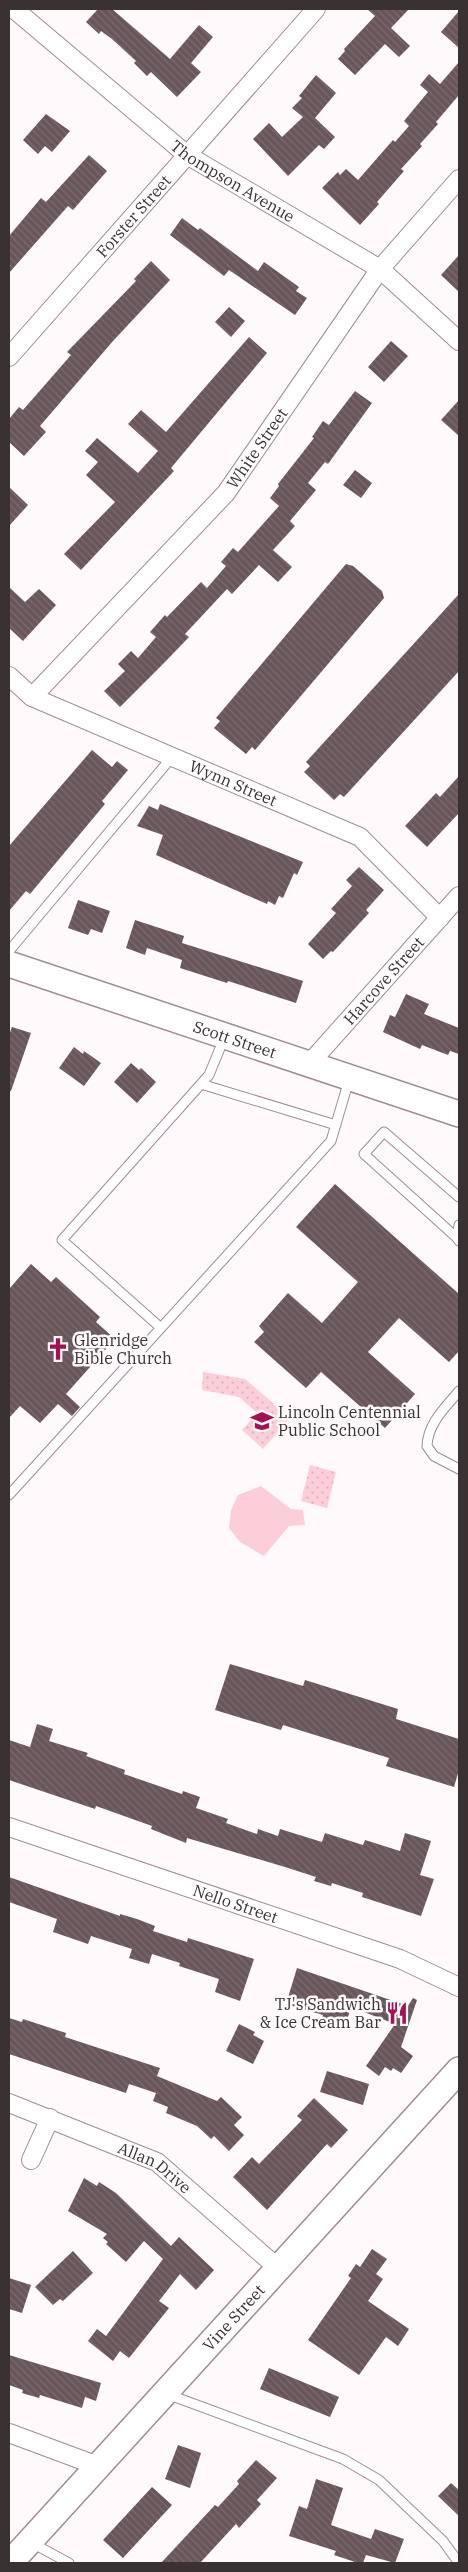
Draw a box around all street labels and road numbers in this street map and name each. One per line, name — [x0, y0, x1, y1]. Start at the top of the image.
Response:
street label: Thompson Avenue — [167, 136, 298, 226]
street label: Forster Street — [92, 170, 175, 261]
street label: White Street — [222, 404, 292, 492]
street label: Wynn Street — [187, 755, 280, 811]
street label: Harcove Street — [339, 932, 428, 1029]
street label: Scott Street — [191, 1016, 279, 1063]
street label: Nello Street — [190, 1880, 281, 1927]
street label: Allan Drive — [115, 2137, 196, 2197]
street label: Vine Street — [198, 2280, 269, 2355]

